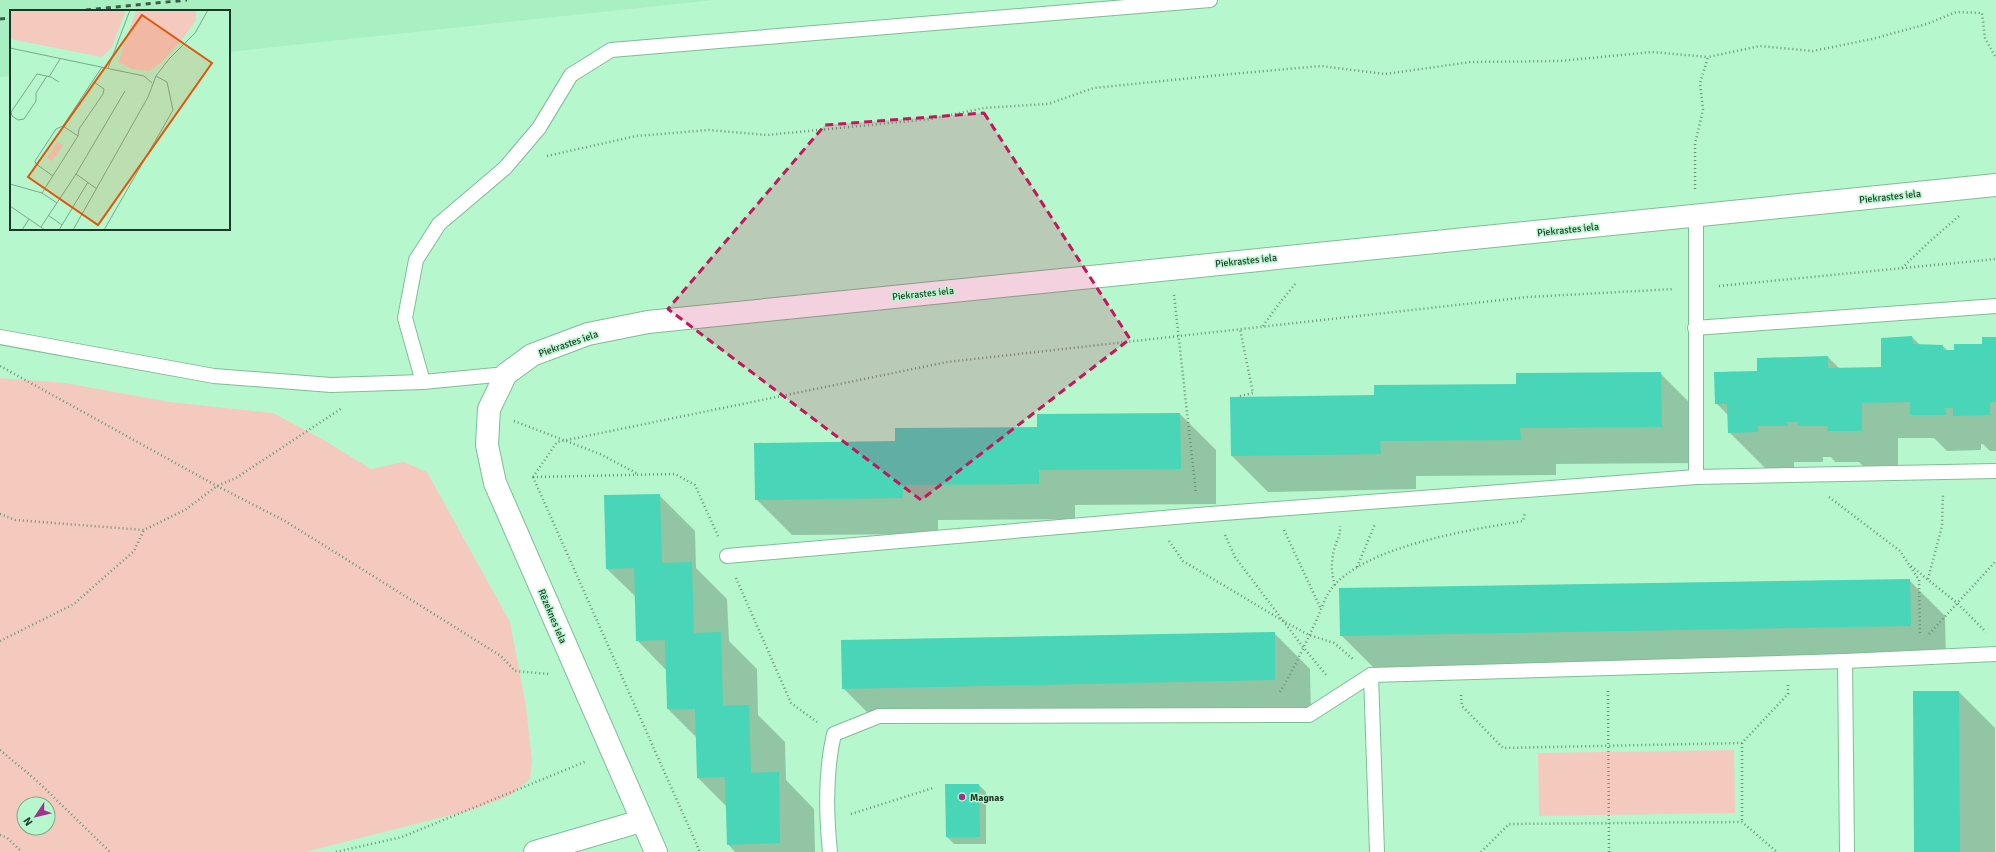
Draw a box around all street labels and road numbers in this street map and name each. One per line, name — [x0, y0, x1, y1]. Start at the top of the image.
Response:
street label: Piekrastes iela — [1859, 188, 1922, 206]
street label: Piekrastes iela — [1537, 221, 1600, 239]
street label: Piekrastes iela — [1215, 252, 1278, 270]
street label: Piekrastes iela — [892, 285, 955, 303]
street label: Piekrastes iela — [537, 328, 600, 360]
street label: Rēzeknes iela — [535, 587, 569, 645]

